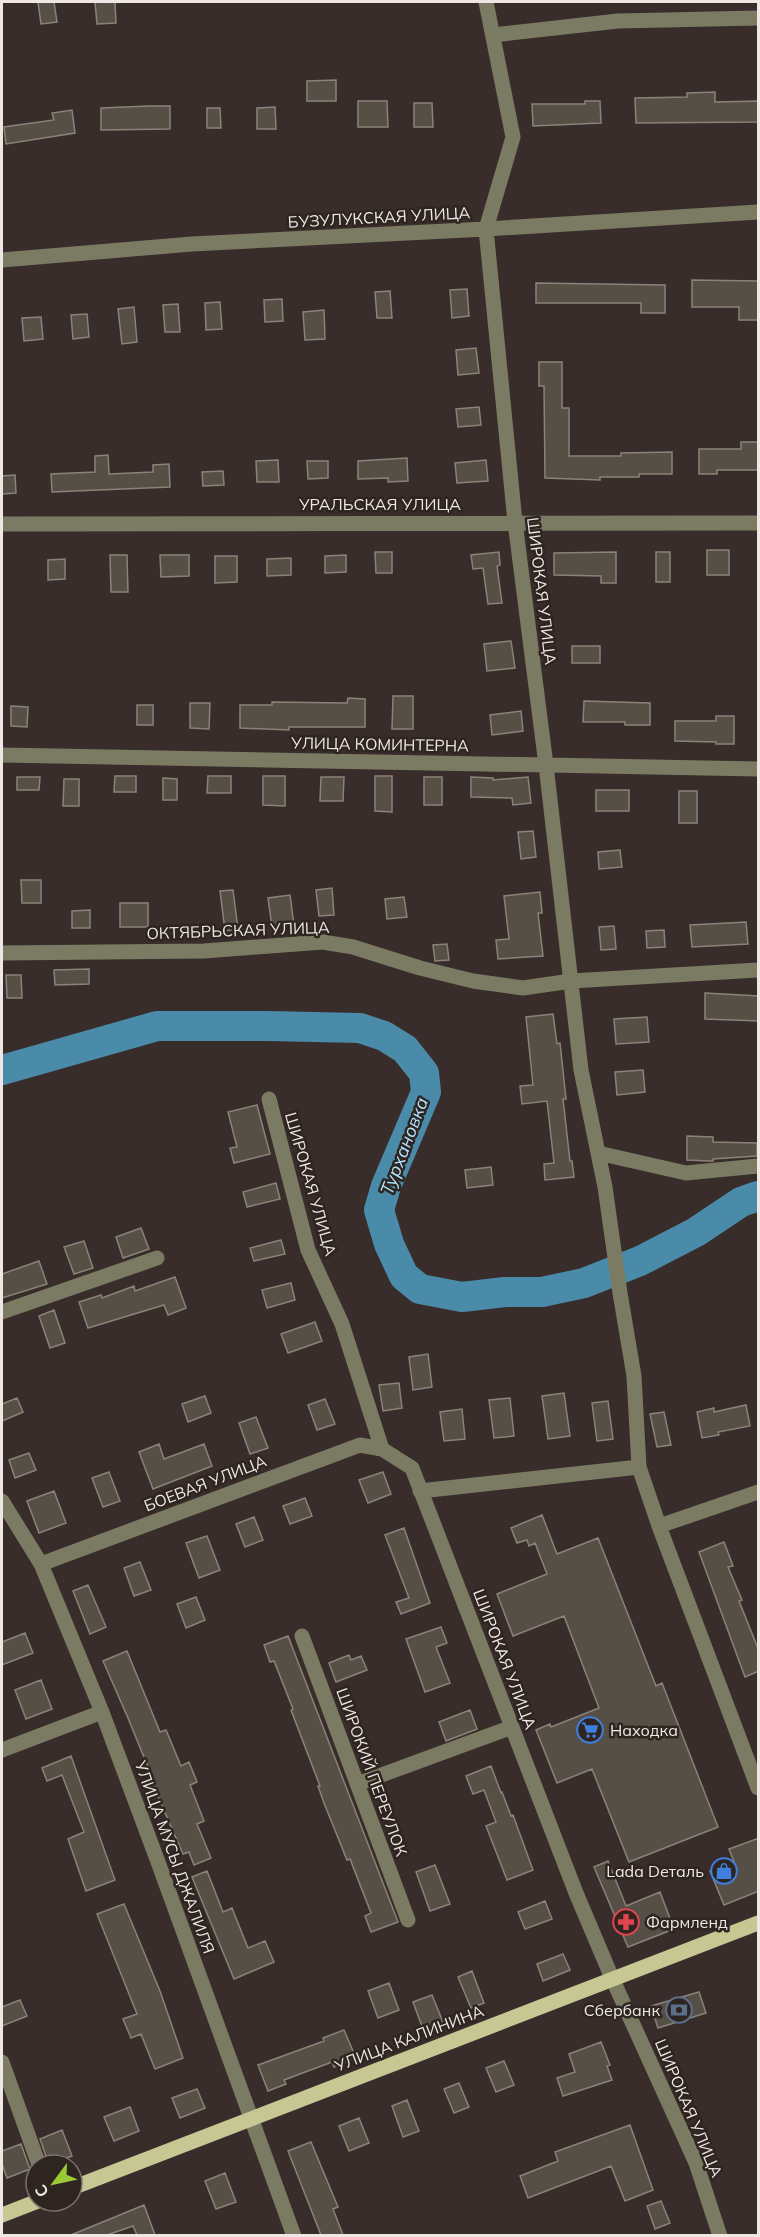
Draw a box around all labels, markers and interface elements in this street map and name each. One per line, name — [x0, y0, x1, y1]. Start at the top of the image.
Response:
street label: БУЗУЛУКСКАЯ УЛИЦА — [287, 202, 471, 232]
street label: УРАЛЬСКАЯ УЛИЦА — [298, 494, 461, 514]
street label: ШИРОКАЯ УЛИЦА — [523, 516, 561, 666]
street label: УЛИЦА КОМИНТЕРНА — [290, 732, 469, 756]
street label: ОКТЯБРЬСКАЯ УЛИЦА — [146, 917, 330, 943]
water label: Турхановка — [375, 1094, 433, 1198]
street label: ШИРОКАЯ УЛИЦА — [281, 1110, 341, 1258]
street label: БОЕВАЯ УЛИЦА — [141, 1450, 269, 1516]
street label: ШИРОКАЯ УЛИЦА — [469, 1586, 541, 1732]
street label: ШИРОКИЙ ПЕРЕУЛОК — [332, 1685, 412, 1859]
supermarket icon: Находка — [575, 1715, 605, 1745]
place label: Находка — [610, 1720, 678, 1740]
street label: УЛИЦА МУСЫ ДЖАЛИЛЯ — [130, 1757, 219, 1956]
shop icon: Lada Dеталь — [709, 1856, 739, 1886]
place label: Lada Dеталь — [606, 1861, 704, 1881]
pharmacy icon: Фармленд — [611, 1907, 641, 1937]
place label: Фармленд — [646, 1912, 728, 1932]
bank icon: Сбербанк — [664, 1995, 694, 2025]
street label: УЛИЦА КАЛИНИНА — [331, 2000, 487, 2076]
place label: Сбербанк — [584, 2000, 660, 2020]
street label: ШИРОКАЯ УЛИЦА — [651, 2036, 727, 2180]
north arrow — [24, 2153, 84, 2213]
text: С — [30, 2181, 53, 2201]

